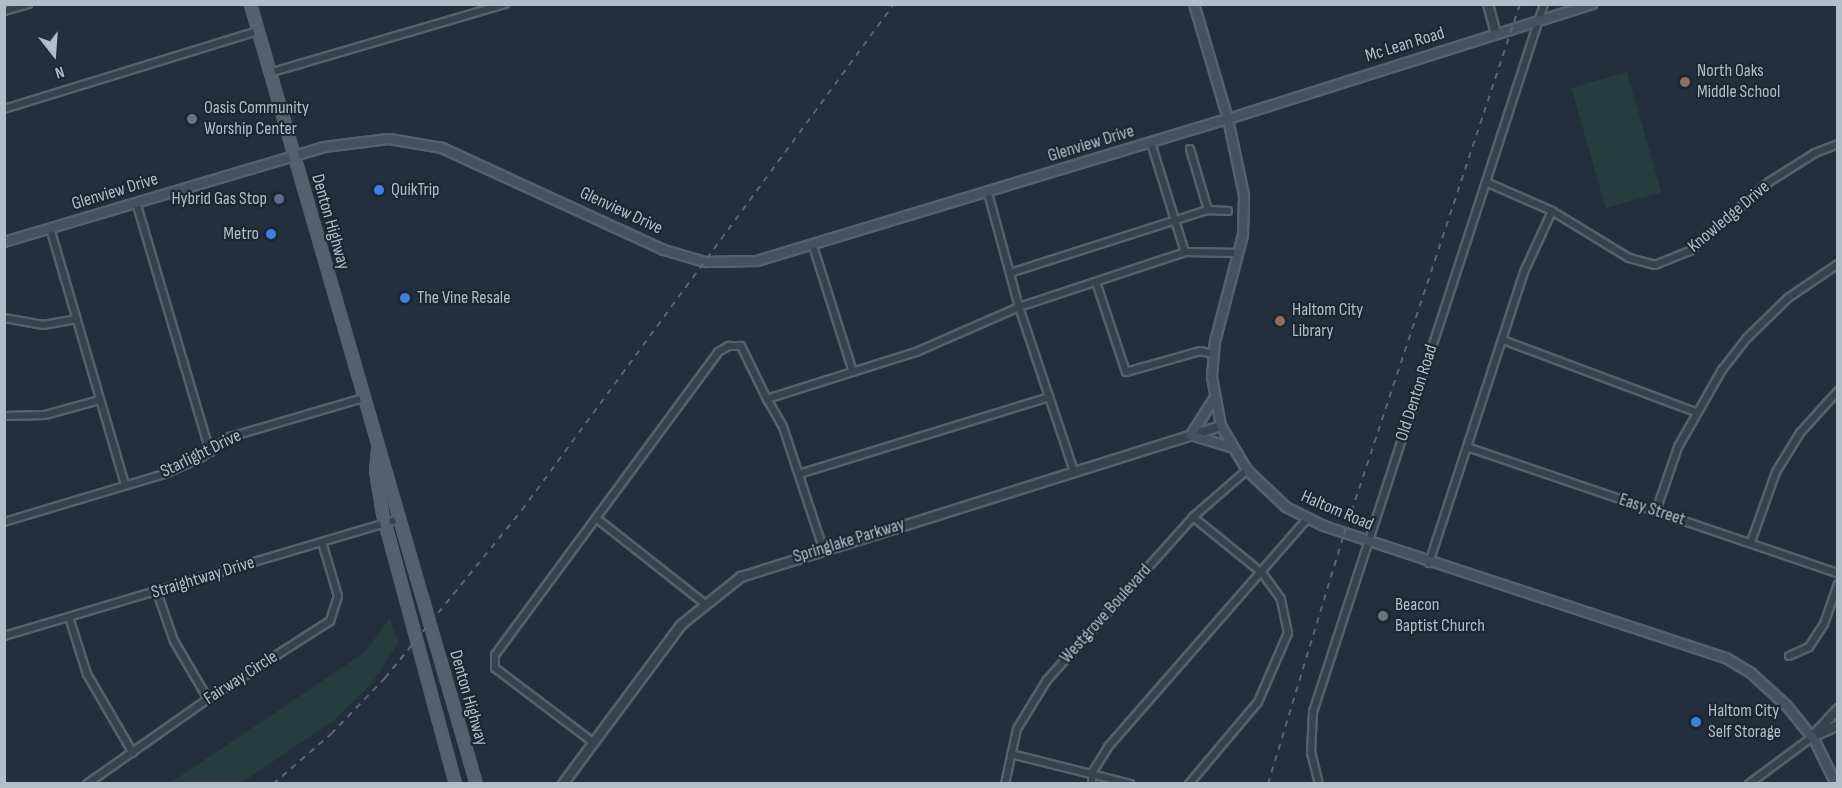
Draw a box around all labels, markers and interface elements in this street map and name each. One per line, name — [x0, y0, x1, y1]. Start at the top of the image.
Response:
street label: Mc Lean Road — [1363, 23, 1447, 67]
north arrow — [24, 24, 84, 84]
text: N — [53, 61, 66, 82]
place label: North Oaks Middle School — [1697, 61, 1780, 104]
marker: North Oaks Middle School — [1678, 75, 1692, 89]
place label: Oasis Community Worship Center — [204, 98, 309, 140]
marker: Oasis Community Worship Center — [185, 112, 199, 126]
street label: Glenview Drive — [1045, 121, 1137, 167]
street label: Glenview Drive — [69, 169, 161, 215]
street label: Denton Highway — [306, 172, 354, 272]
street label: Knowledge Drive — [1684, 177, 1774, 257]
place label: QuikTrip — [391, 179, 440, 201]
street label: Glenview Drive — [576, 182, 666, 240]
marker: QuikTrip — [372, 183, 386, 197]
place label: Hybrid Gas Stop — [171, 188, 267, 210]
marker: Hybrid Gas Stop — [272, 192, 286, 206]
place label: Metro — [223, 223, 259, 245]
marker: Metro — [264, 227, 278, 241]
place label: The Vine Resale — [417, 287, 510, 309]
marker: The Vine Resale — [398, 291, 412, 305]
place label: Haltom City Library — [1292, 300, 1363, 342]
marker: Haltom City Library — [1273, 314, 1287, 328]
street label: Old Denton Road — [1391, 342, 1443, 444]
street label: Starlight Drive — [157, 425, 245, 483]
street label: Haltom Road — [1298, 486, 1376, 536]
street label: Easy Street — [1616, 489, 1688, 531]
street label: Springlake Parkway — [791, 514, 907, 568]
street label: Straightway Drive — [149, 552, 257, 604]
street label: Westgrove Boulevard — [1056, 560, 1156, 668]
place label: Beacon Baptist Church — [1395, 595, 1485, 638]
marker: Beacon Baptist Church — [1376, 609, 1390, 623]
street label: Fairway Circle — [200, 646, 282, 710]
street label: Denton Highway — [444, 648, 492, 748]
place label: Haltom City Self Storage — [1708, 701, 1781, 744]
marker: Haltom City Self Storage — [1689, 715, 1703, 729]

